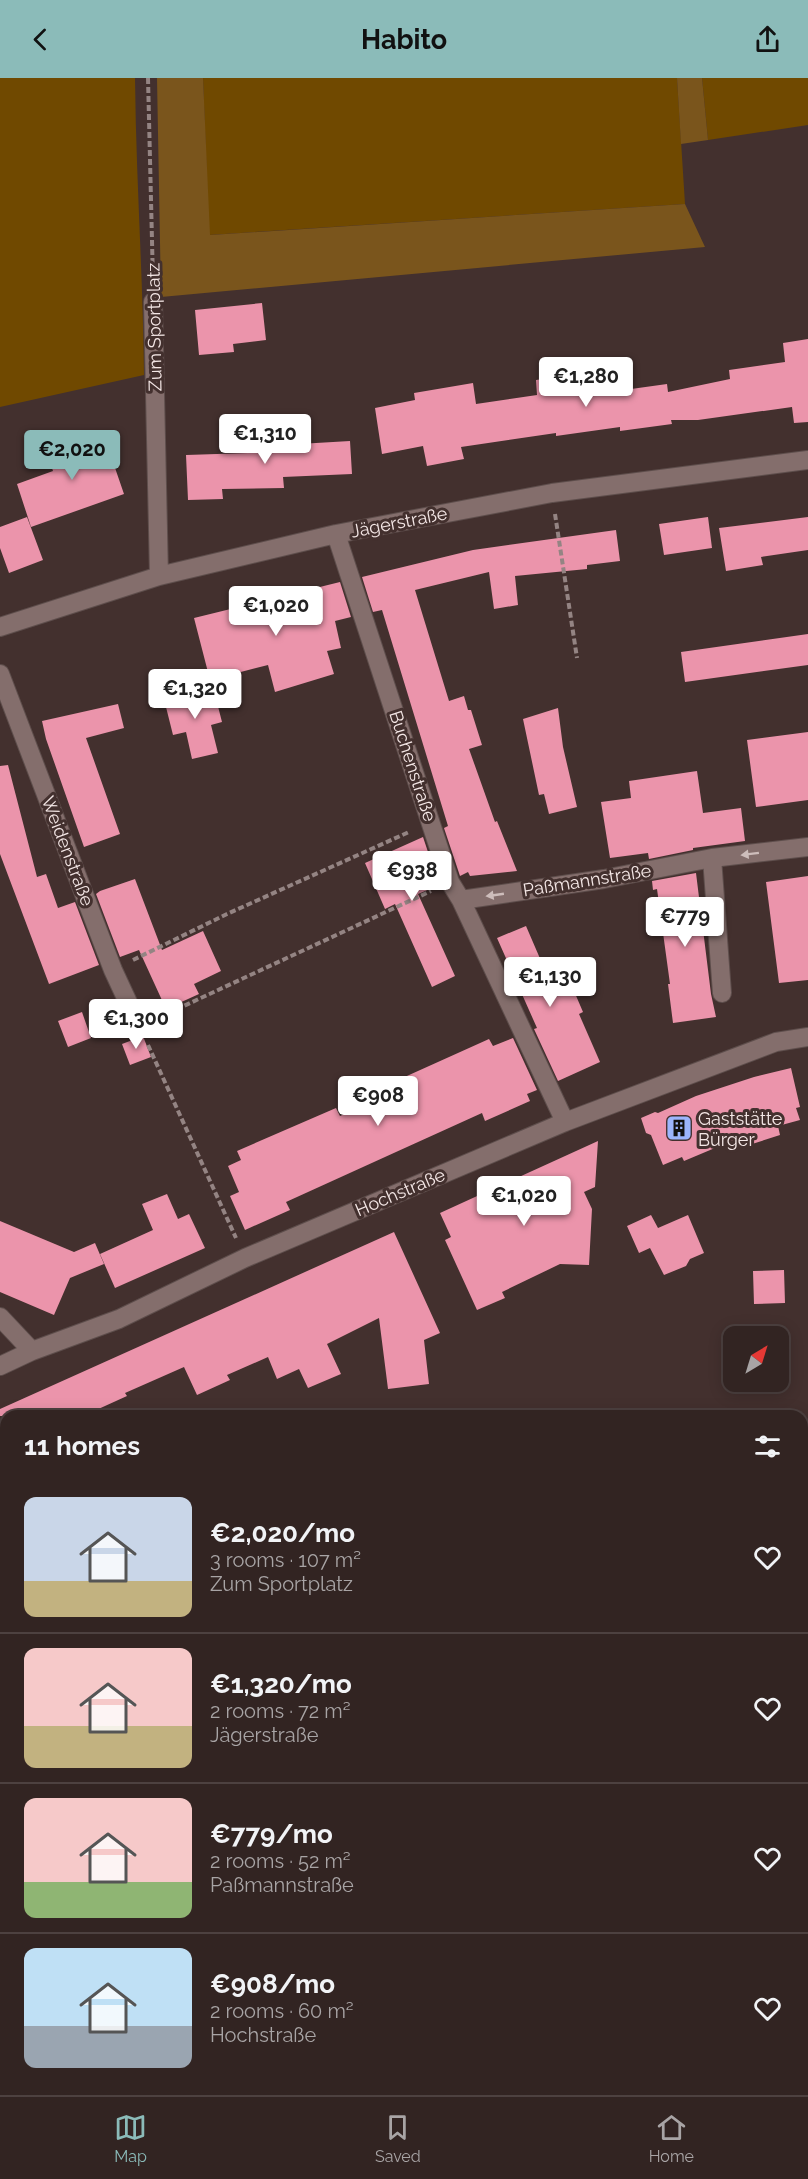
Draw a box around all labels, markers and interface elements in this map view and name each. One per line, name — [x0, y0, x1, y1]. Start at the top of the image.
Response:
icon: back — [24, 23, 57, 56]
icon: share — [751, 23, 784, 56]
text: Habito — [361, 24, 447, 55]
street label: Zum Sportplatz — [142, 262, 166, 391]
pin: €1,280 — [537, 357, 635, 408]
text: €1,280 — [553, 364, 619, 388]
pin: €1,310 — [216, 414, 314, 465]
text: €1,310 — [233, 421, 297, 445]
pin: €2,020 — [23, 430, 121, 481]
text: €2,020 — [38, 437, 106, 461]
street label: Jägerstraße — [349, 502, 449, 542]
pin: €1,020 — [227, 586, 325, 637]
text: €1,020 — [243, 593, 309, 617]
pin: €1,320 — [146, 669, 244, 720]
text: €1,320 — [162, 676, 228, 700]
street label: Buchenstraße — [385, 708, 441, 825]
street label: Weidenstraße — [37, 793, 99, 909]
one-way arrow — [740, 849, 759, 858]
pin: €938 — [376, 851, 448, 902]
text: €938 — [387, 858, 437, 882]
street label: Paßmannstraße — [521, 859, 653, 900]
one-way arrow — [486, 891, 505, 900]
pin: €779 — [649, 897, 721, 948]
text: €779 — [660, 904, 710, 928]
pin: €1,130 — [501, 957, 599, 1008]
text: €1,130 — [518, 964, 582, 988]
pin: €1,300 — [87, 999, 185, 1050]
text: €1,300 — [103, 1006, 169, 1030]
pin: €908 — [342, 1076, 414, 1127]
text: €908 — [352, 1083, 404, 1107]
place label: Gaststätte Bürger — [698, 1108, 783, 1150]
building icon: Gaststätte Bürger — [664, 1113, 694, 1143]
street label: Hochstraße — [352, 1164, 448, 1220]
pin: €1,020 — [475, 1176, 573, 1227]
text: €1,020 — [491, 1183, 557, 1207]
north arrow — [723, 1326, 789, 1392]
map controls — [723, 1326, 789, 1392]
icon: filters — [751, 1430, 784, 1463]
text: 11 homes — [24, 1431, 140, 1461]
text: €2,020/mo — [210, 1518, 355, 1548]
icon: home — [72, 1521, 144, 1593]
icon: heart — [751, 1541, 784, 1574]
text: 3 rooms · 107 m² — [210, 1548, 361, 1572]
text: Zum Sportplatz — [210, 1572, 353, 1596]
text: €1,320/mo — [210, 1669, 352, 1699]
icon: home — [72, 1672, 144, 1744]
icon: heart — [751, 1692, 784, 1725]
text: 2 rooms · 72 m² — [210, 1699, 350, 1723]
text: Jägerstraße — [210, 1723, 318, 1747]
text: €779/mo — [210, 1819, 333, 1849]
icon: home — [72, 1822, 144, 1894]
icon: heart — [751, 1842, 784, 1875]
text: 2 rooms · 52 m² — [210, 1849, 351, 1873]
text: Paßmannstraße — [210, 1873, 354, 1897]
text: €908/mo — [210, 1969, 335, 1999]
icon: home — [72, 1972, 144, 2044]
icon: heart — [751, 1992, 784, 2025]
text: 2 rooms · 60 m² — [210, 1999, 354, 2023]
text: Hochstraße — [210, 2023, 316, 2047]
tab: Map — [114, 2111, 147, 2166]
tab: Saved — [375, 2111, 421, 2166]
tab: Home — [649, 2111, 694, 2166]

